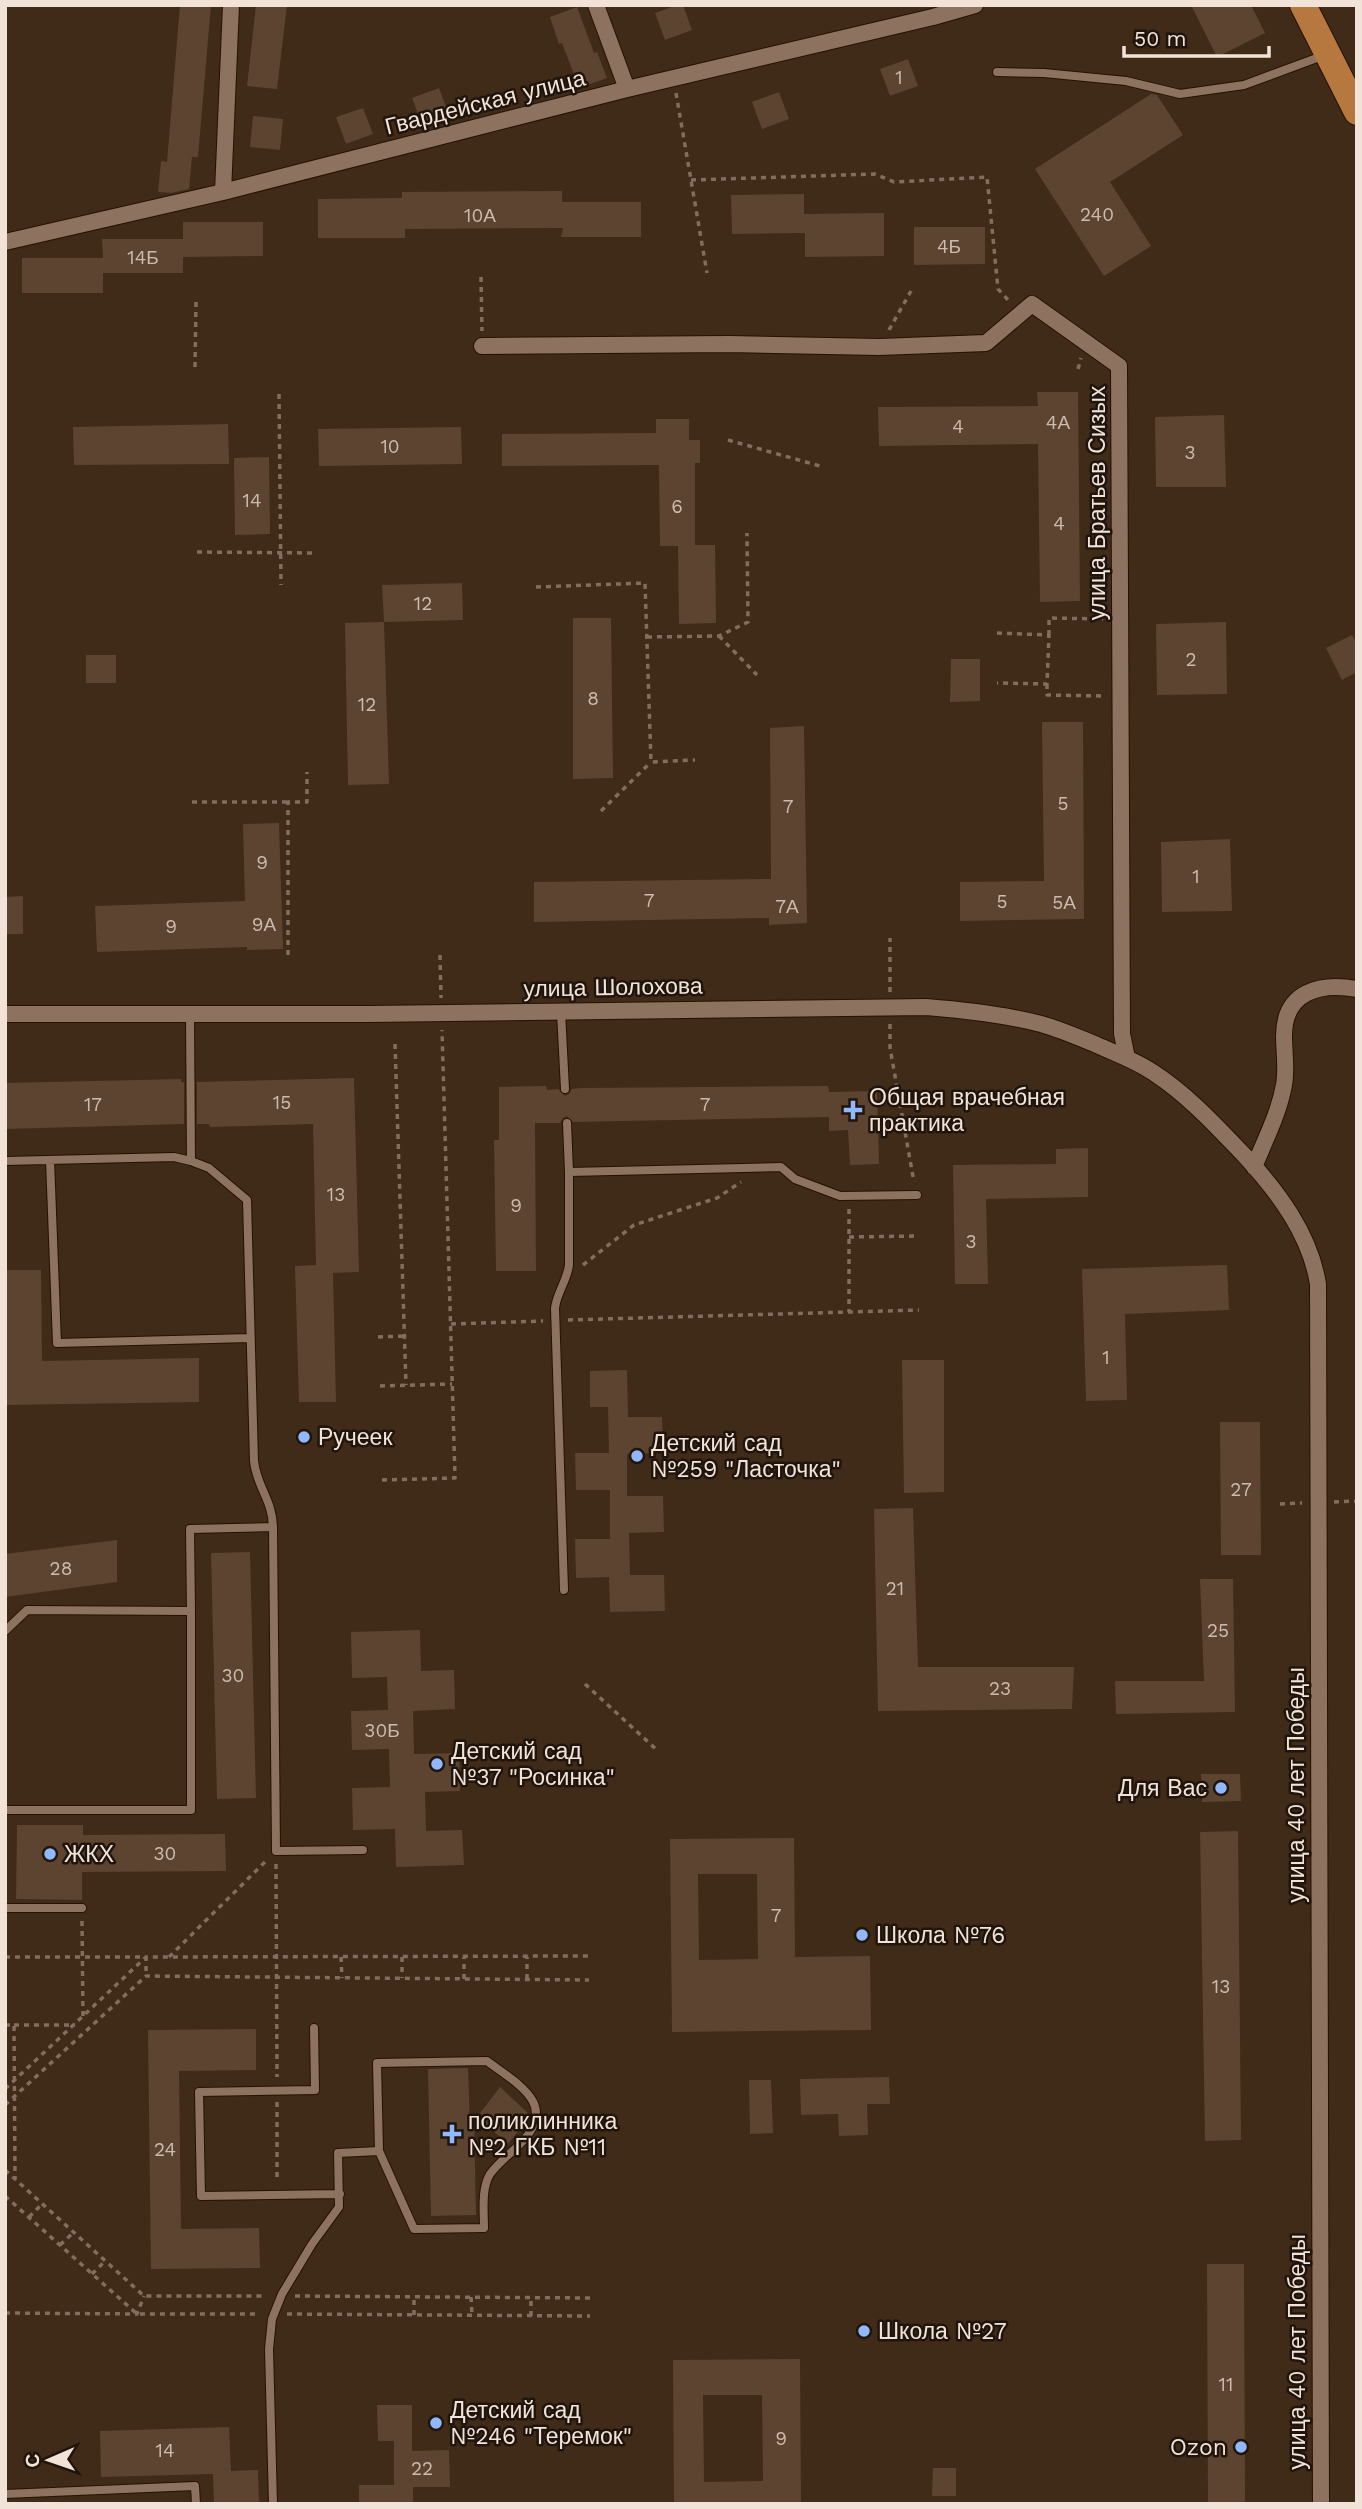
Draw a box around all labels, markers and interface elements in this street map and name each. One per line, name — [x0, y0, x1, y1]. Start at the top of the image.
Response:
scale bar — [1124, 14, 1269, 58]
text: 50 m — [1134, 26, 1186, 51]
street label: Гвардейская улица — [382, 64, 588, 140]
house number: 1 — [895, 66, 903, 89]
house number: 240 — [1080, 203, 1114, 226]
house number: 10А — [464, 204, 496, 227]
house number: 4Б — [937, 235, 961, 258]
house number: 14Б — [127, 246, 159, 269]
street label: улица Братьев Сизых — [1084, 385, 1111, 620]
house number: 4А — [1046, 411, 1070, 434]
house number: 4 — [952, 415, 964, 438]
house number: 10 — [380, 435, 400, 458]
house number: 3 — [1184, 441, 1196, 464]
house number: 14 — [242, 489, 262, 512]
house number: 6 — [671, 495, 683, 518]
house number: 4 — [1053, 512, 1065, 535]
house number: 12 — [414, 592, 432, 615]
house number: 2 — [1185, 648, 1197, 671]
house number: 8 — [587, 687, 599, 710]
house number: 12 — [358, 693, 376, 716]
house number: 5 — [1057, 792, 1069, 815]
house number: 7 — [783, 795, 793, 818]
house number: 9 — [256, 851, 268, 874]
house number: 1 — [1192, 865, 1200, 888]
house number: 7 — [644, 889, 654, 912]
house number: 5 — [996, 890, 1008, 913]
house number: 5А — [1052, 891, 1076, 914]
house number: 7А — [775, 895, 799, 918]
house number: 9А — [252, 913, 277, 936]
house number: 9 — [165, 915, 177, 938]
street label: улица Шолохова — [523, 972, 703, 1003]
place label: Общая врачебная практика — [869, 1084, 1065, 1137]
house number: 15 — [273, 1091, 291, 1114]
house number: 17 — [84, 1093, 102, 1116]
house number: 7 — [700, 1093, 710, 1116]
marker: Общая врачебная практика — [843, 1100, 863, 1120]
house number: 13 — [327, 1183, 345, 1206]
house number: 9 — [510, 1194, 522, 1217]
house number: 3 — [965, 1230, 977, 1253]
house number: 1 — [1102, 1346, 1110, 1369]
place label: Ручеек — [318, 1424, 393, 1451]
marker: Ручеек — [296, 1429, 312, 1445]
place label: Детский сад №259 "Ласточка" — [651, 1430, 841, 1483]
marker: Детский сад №259 "Ласточка" — [629, 1448, 645, 1464]
house number: 27 — [1230, 1478, 1252, 1501]
house number: 28 — [50, 1557, 72, 1580]
house number: 21 — [886, 1577, 904, 1600]
house number: 25 — [1207, 1619, 1229, 1642]
house number: 30 — [222, 1664, 244, 1687]
street label: улица 40 лет Победы — [1283, 1667, 1310, 1903]
house number: 23 — [989, 1677, 1011, 1700]
house number: 30Б — [364, 1719, 400, 1742]
place label: Детский сад №37 "Росинка" — [451, 1738, 615, 1791]
marker: Детский сад №37 "Росинка" — [429, 1756, 445, 1772]
place label: Для Вас — [1118, 1775, 1207, 1802]
marker: Для Вас — [1213, 1780, 1229, 1796]
place label: ЖКХ — [64, 1841, 114, 1868]
house number: 30 — [154, 1842, 176, 1865]
marker: ЖКХ — [42, 1846, 58, 1862]
house number: 7 — [771, 1904, 781, 1927]
place label: Школа №76 — [876, 1922, 1005, 1949]
marker: Школа №76 — [854, 1927, 870, 1943]
house number: 13 — [1212, 1975, 1230, 1998]
place label: поликлинника №2 ГКБ №11 — [468, 2108, 617, 2161]
marker: поликлинника №2 ГКБ №11 — [442, 2124, 462, 2144]
house number: 24 — [154, 2138, 176, 2161]
street label: улица 40 лет Победы — [1284, 2234, 1311, 2470]
place label: Школа №27 — [878, 2318, 1007, 2345]
marker: Школа №27 — [856, 2323, 872, 2339]
house number: 11 — [1219, 2373, 1233, 2396]
place label: Детский сад №246 "Теремок" — [450, 2397, 632, 2450]
marker: Детский сад №246 "Теремок" — [428, 2415, 444, 2431]
north arrow — [14, 2425, 84, 2495]
house number: 9 — [775, 2427, 787, 2450]
place label: Ozon — [1170, 2434, 1227, 2461]
house number: 14 — [155, 2439, 175, 2462]
marker: Ozon — [1233, 2439, 1249, 2455]
text: С — [21, 2453, 44, 2468]
house number: 22 — [411, 2457, 433, 2480]

